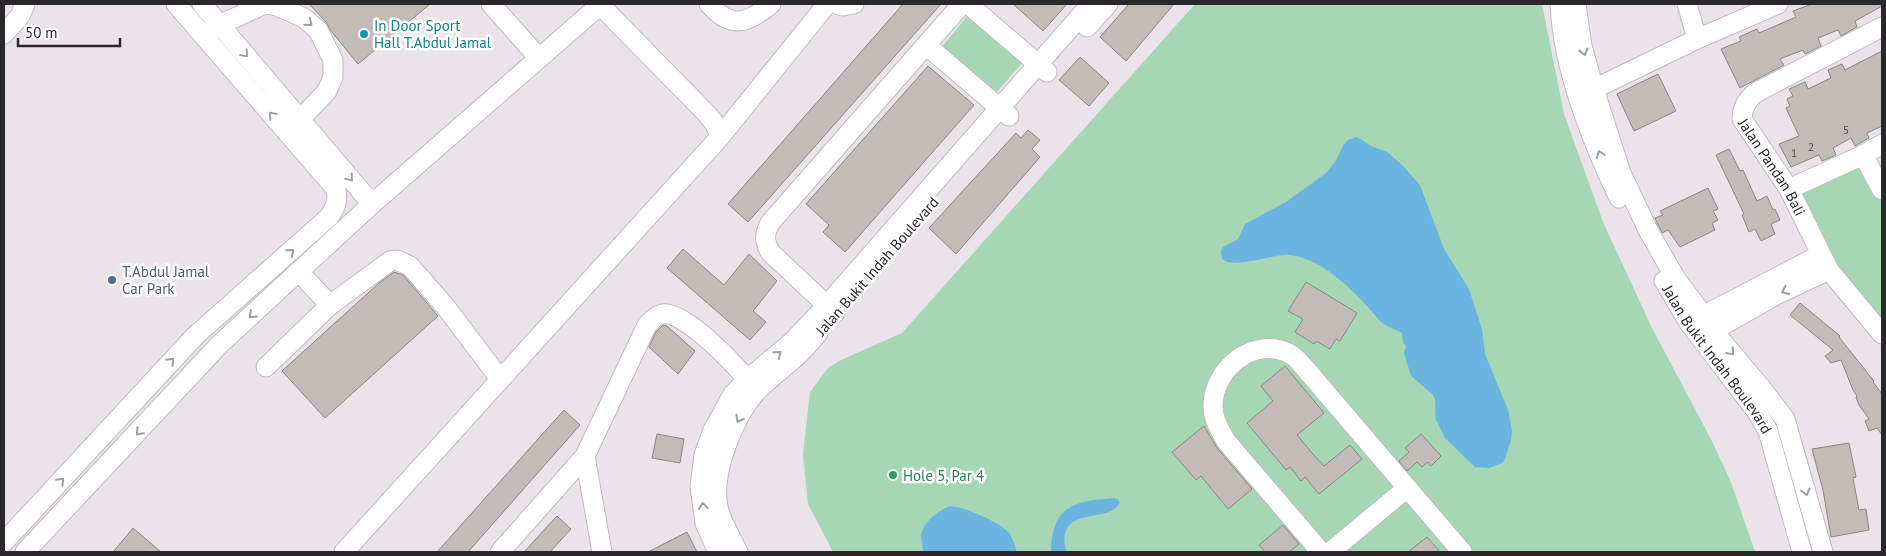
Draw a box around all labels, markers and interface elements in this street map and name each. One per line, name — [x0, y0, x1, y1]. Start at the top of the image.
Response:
scale bar — [18, 15, 120, 47]
place label: In Door Sport Hall T.Abdul Jamal — [374, 16, 492, 52]
one-way arrow — [303, 17, 312, 25]
text: 50 m — [25, 23, 58, 42]
marker: In Door Sport Hall T.Abdul Jamal — [358, 28, 370, 40]
one-way arrow — [1578, 47, 1589, 56]
one-way arrow — [239, 49, 248, 58]
one-way arrow — [269, 112, 278, 121]
street label: Jalan Pandan Bali — [1734, 114, 1810, 219]
house number: 5 — [1843, 122, 1849, 137]
house number: 2 — [1808, 139, 1814, 154]
house number: 1 — [1791, 145, 1797, 160]
one-way arrow — [1596, 150, 1606, 159]
one-way arrow — [345, 172, 353, 181]
street label: Jalan Bukit Indah Boulevard — [811, 193, 942, 340]
one-way arrow — [285, 248, 294, 257]
place label: T.Abdul Jamal Car Park — [122, 262, 210, 298]
marker: T.Abdul Jamal Car Park — [106, 274, 118, 286]
street label: Jalan Bukit Indah Boulevard — [1658, 280, 1777, 437]
one-way arrow — [1781, 285, 1790, 295]
one-way arrow — [248, 309, 257, 318]
one-way arrow — [1725, 346, 1734, 355]
one-way arrow — [772, 351, 781, 359]
one-way arrow — [165, 358, 174, 367]
one-way arrow — [735, 414, 745, 423]
one-way arrow — [136, 426, 145, 435]
place label: Hole 5, Par 4 — [903, 466, 984, 485]
marker: Hole 5, Par 4 — [887, 469, 899, 481]
one-way arrow — [55, 477, 64, 486]
one-way arrow — [1801, 487, 1811, 495]
one-way arrow — [698, 502, 709, 510]

